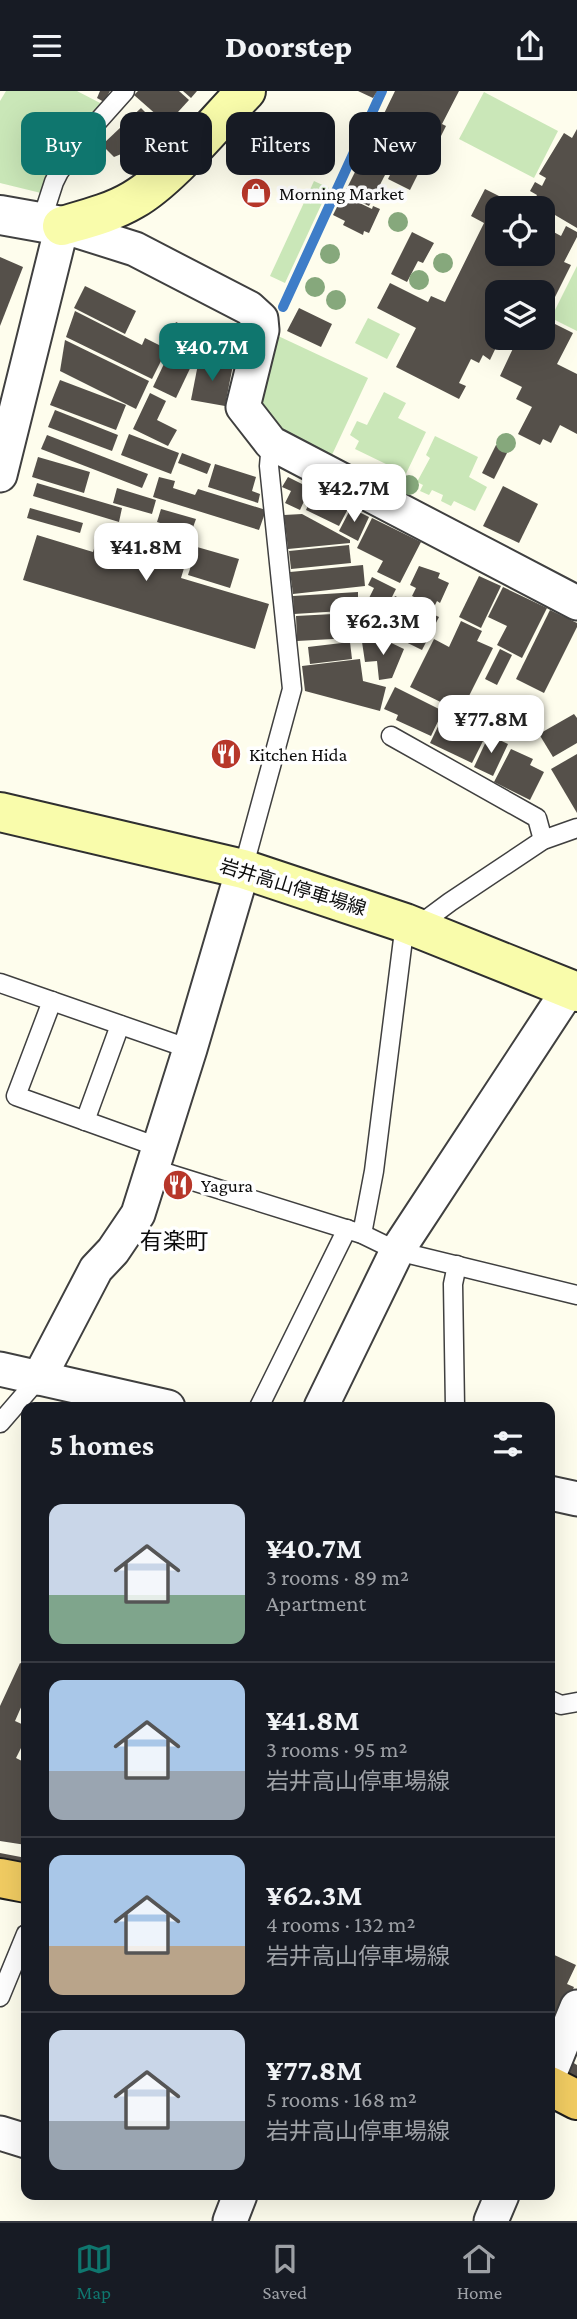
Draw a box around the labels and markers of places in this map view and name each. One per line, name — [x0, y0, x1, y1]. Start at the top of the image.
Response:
shop icon: Morning Market — [239, 176, 273, 210]
place label: Morning Market — [279, 183, 405, 204]
pin: ¥40.7M — [155, 323, 269, 383]
pin: ¥42.7M — [297, 465, 411, 524]
pin: ¥41.8M — [89, 524, 203, 583]
pin: ¥62.3M — [326, 597, 440, 657]
pin: ¥77.8M — [434, 695, 548, 755]
restaurant icon: Kitchen Hida — [209, 737, 243, 771]
place label: Kitchen Hida — [249, 744, 348, 765]
restaurant icon: Yagura — [161, 1168, 195, 1202]
place label: Yagura — [201, 1175, 253, 1196]

